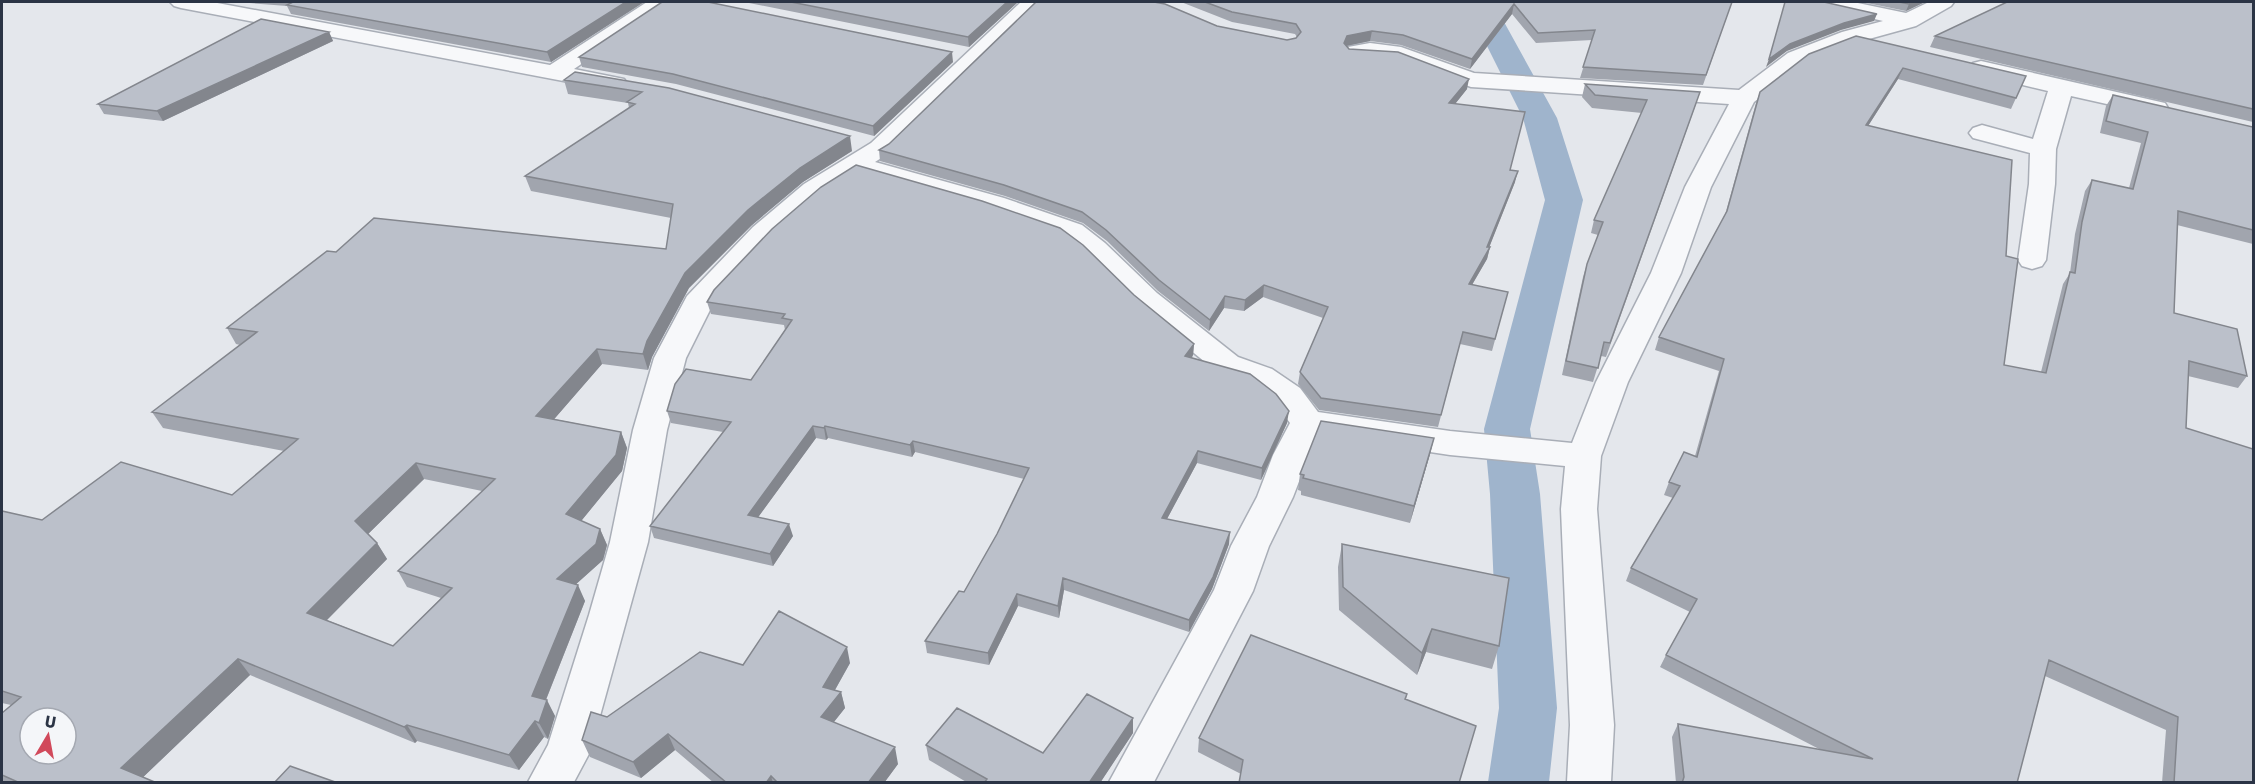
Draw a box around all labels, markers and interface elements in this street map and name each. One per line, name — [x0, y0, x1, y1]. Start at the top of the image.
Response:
north arrow — [18, 706, 78, 766]
text: U — [43, 709, 58, 734]

